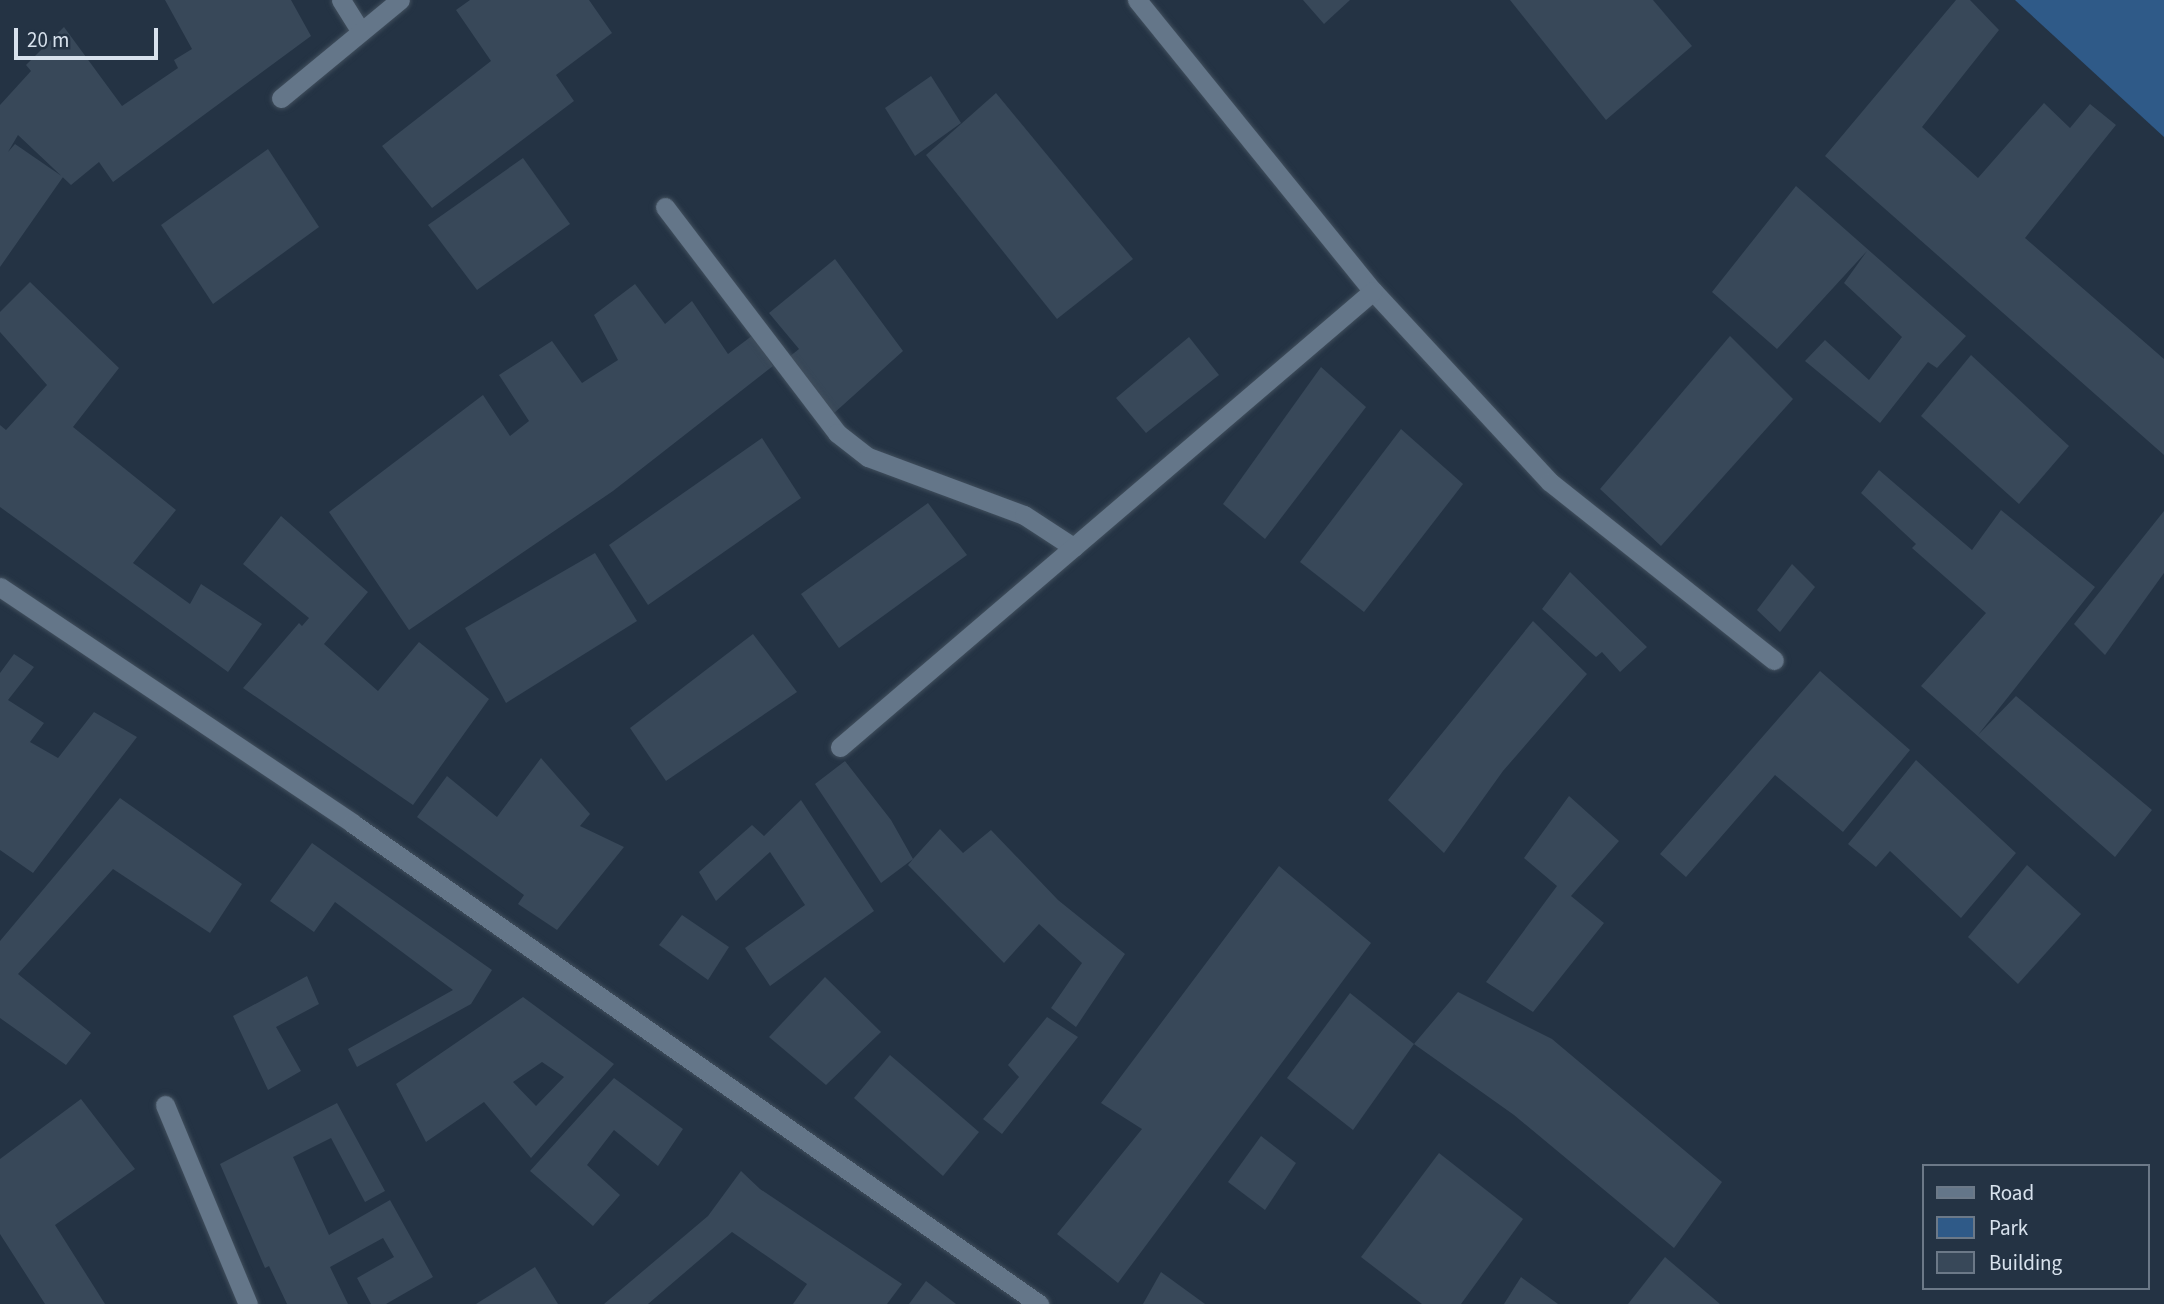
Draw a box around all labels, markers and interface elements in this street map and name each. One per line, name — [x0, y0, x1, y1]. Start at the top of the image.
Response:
scale bar — [18, 14, 161, 58]
text: 20 m — [27, 25, 69, 55]
legend — [1923, 1164, 2150, 1290]
text: Road — [1989, 1178, 2034, 1208]
text: Park — [1989, 1213, 2028, 1243]
text: Building — [1989, 1248, 2062, 1278]

